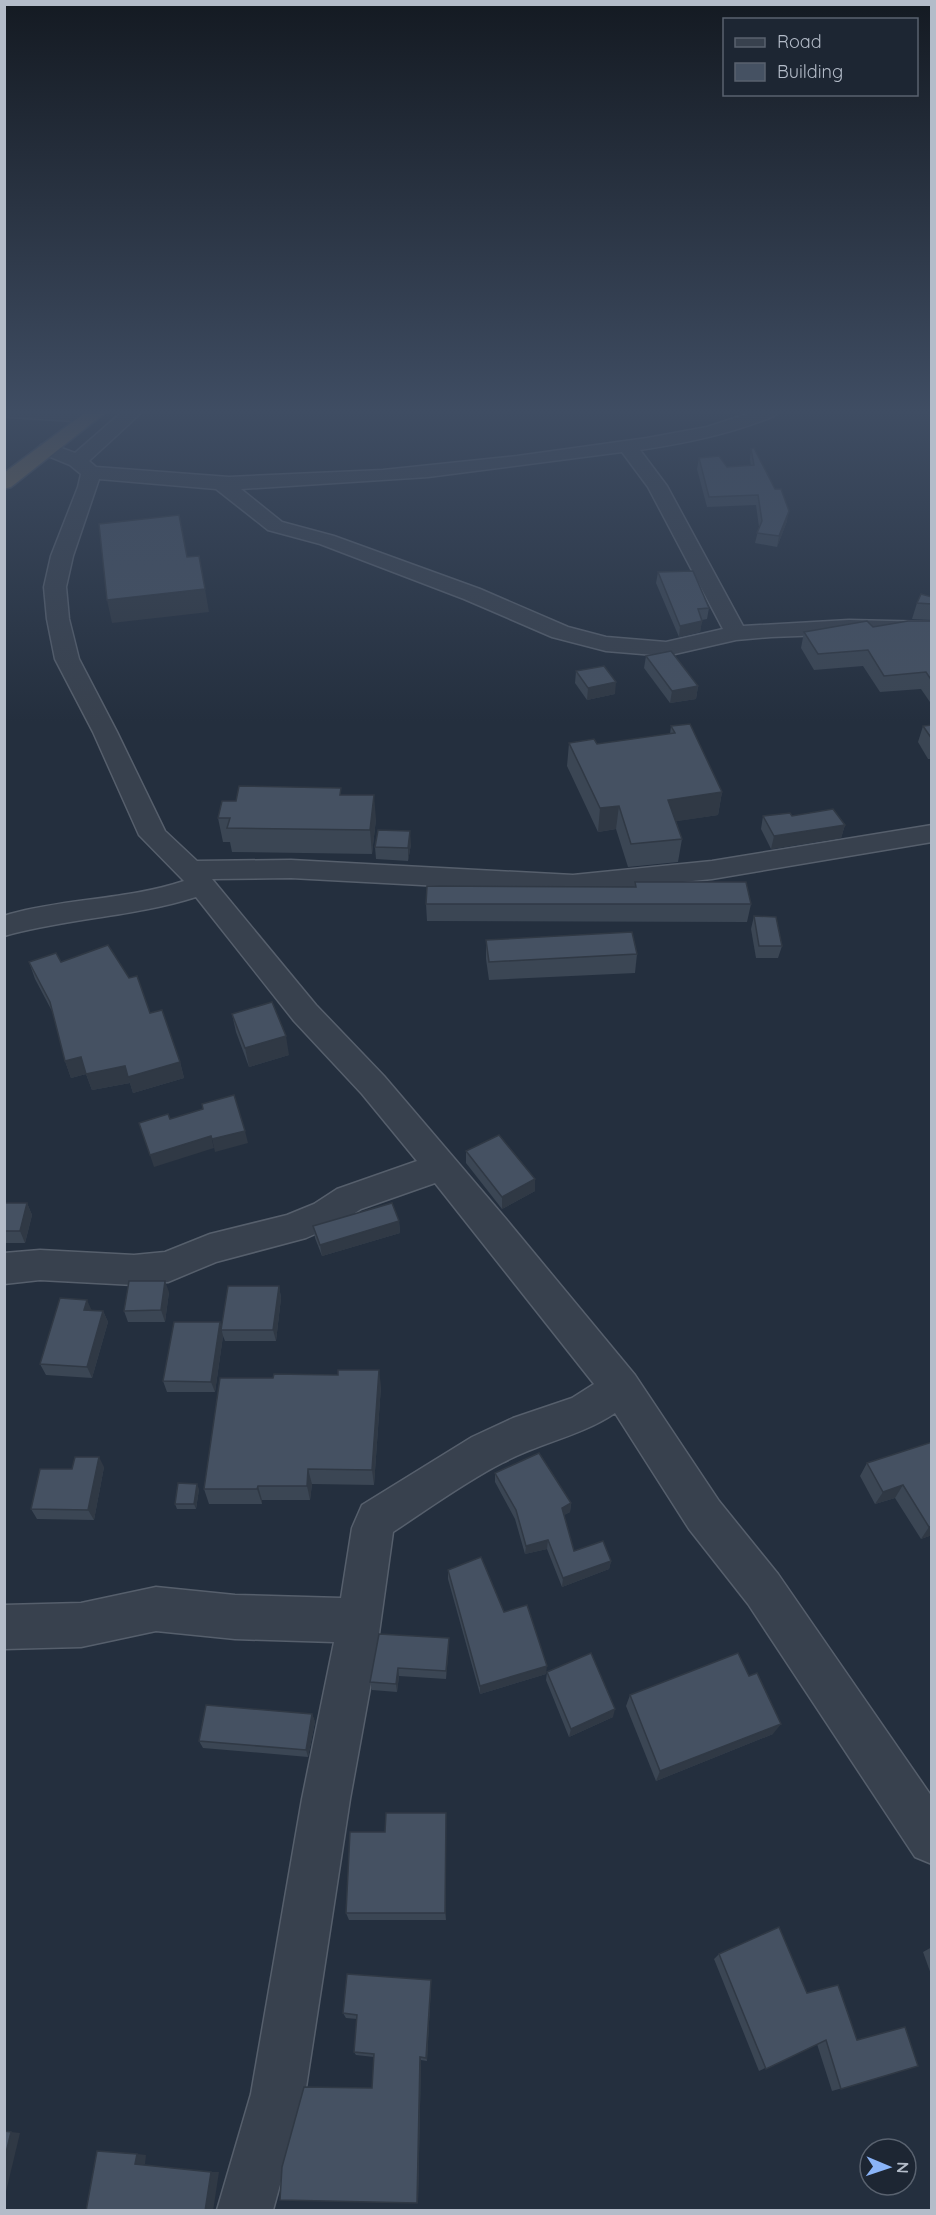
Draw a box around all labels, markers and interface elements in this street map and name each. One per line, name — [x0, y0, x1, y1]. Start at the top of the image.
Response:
legend — [723, 18, 918, 96]
text: Road — [777, 30, 822, 53]
text: Building — [777, 60, 843, 83]
north arrow — [858, 2137, 918, 2197]
text: N — [893, 2161, 913, 2174]

